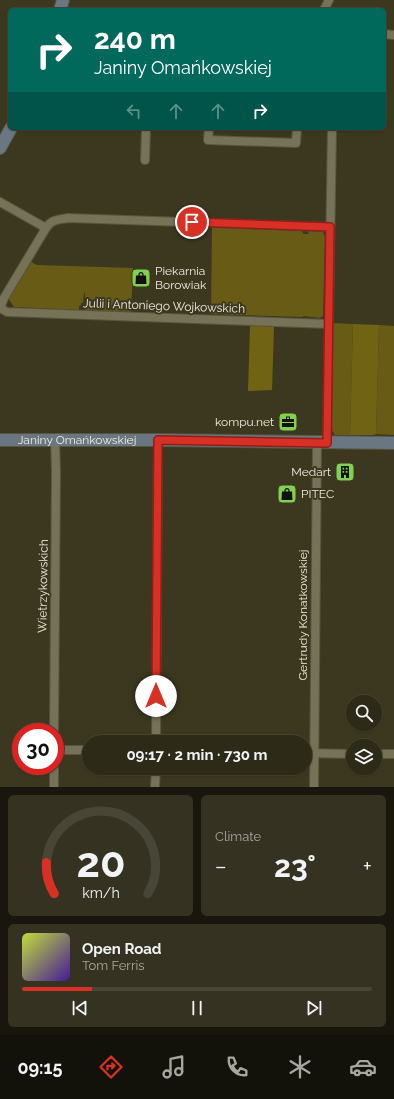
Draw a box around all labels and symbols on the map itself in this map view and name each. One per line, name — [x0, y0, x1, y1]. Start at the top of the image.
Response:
pin — [175, 205, 209, 239]
place label: Piekarnia Borowiak — [155, 264, 207, 292]
shop icon: Piekarnia Borowiak — [130, 267, 152, 289]
street label: Julii i Antoniego Wojkowskich — [83, 296, 245, 316]
office icon: kompu.net — [277, 411, 299, 433]
place label: kompu.net — [215, 415, 274, 429]
street label: Janiny Omańkowskiej — [18, 433, 136, 447]
building icon: Medart — [334, 461, 356, 483]
place label: Medart — [291, 465, 331, 479]
shop icon: PITEC — [276, 483, 298, 505]
place label: PITEC — [301, 487, 334, 501]
street label: Wietrzykowskich — [35, 539, 51, 633]
street label: Gertrudy Konatkowskiej — [296, 550, 310, 680]
position arrow — [135, 675, 177, 717]
speed limit sign: 30 — [12, 723, 64, 775]

